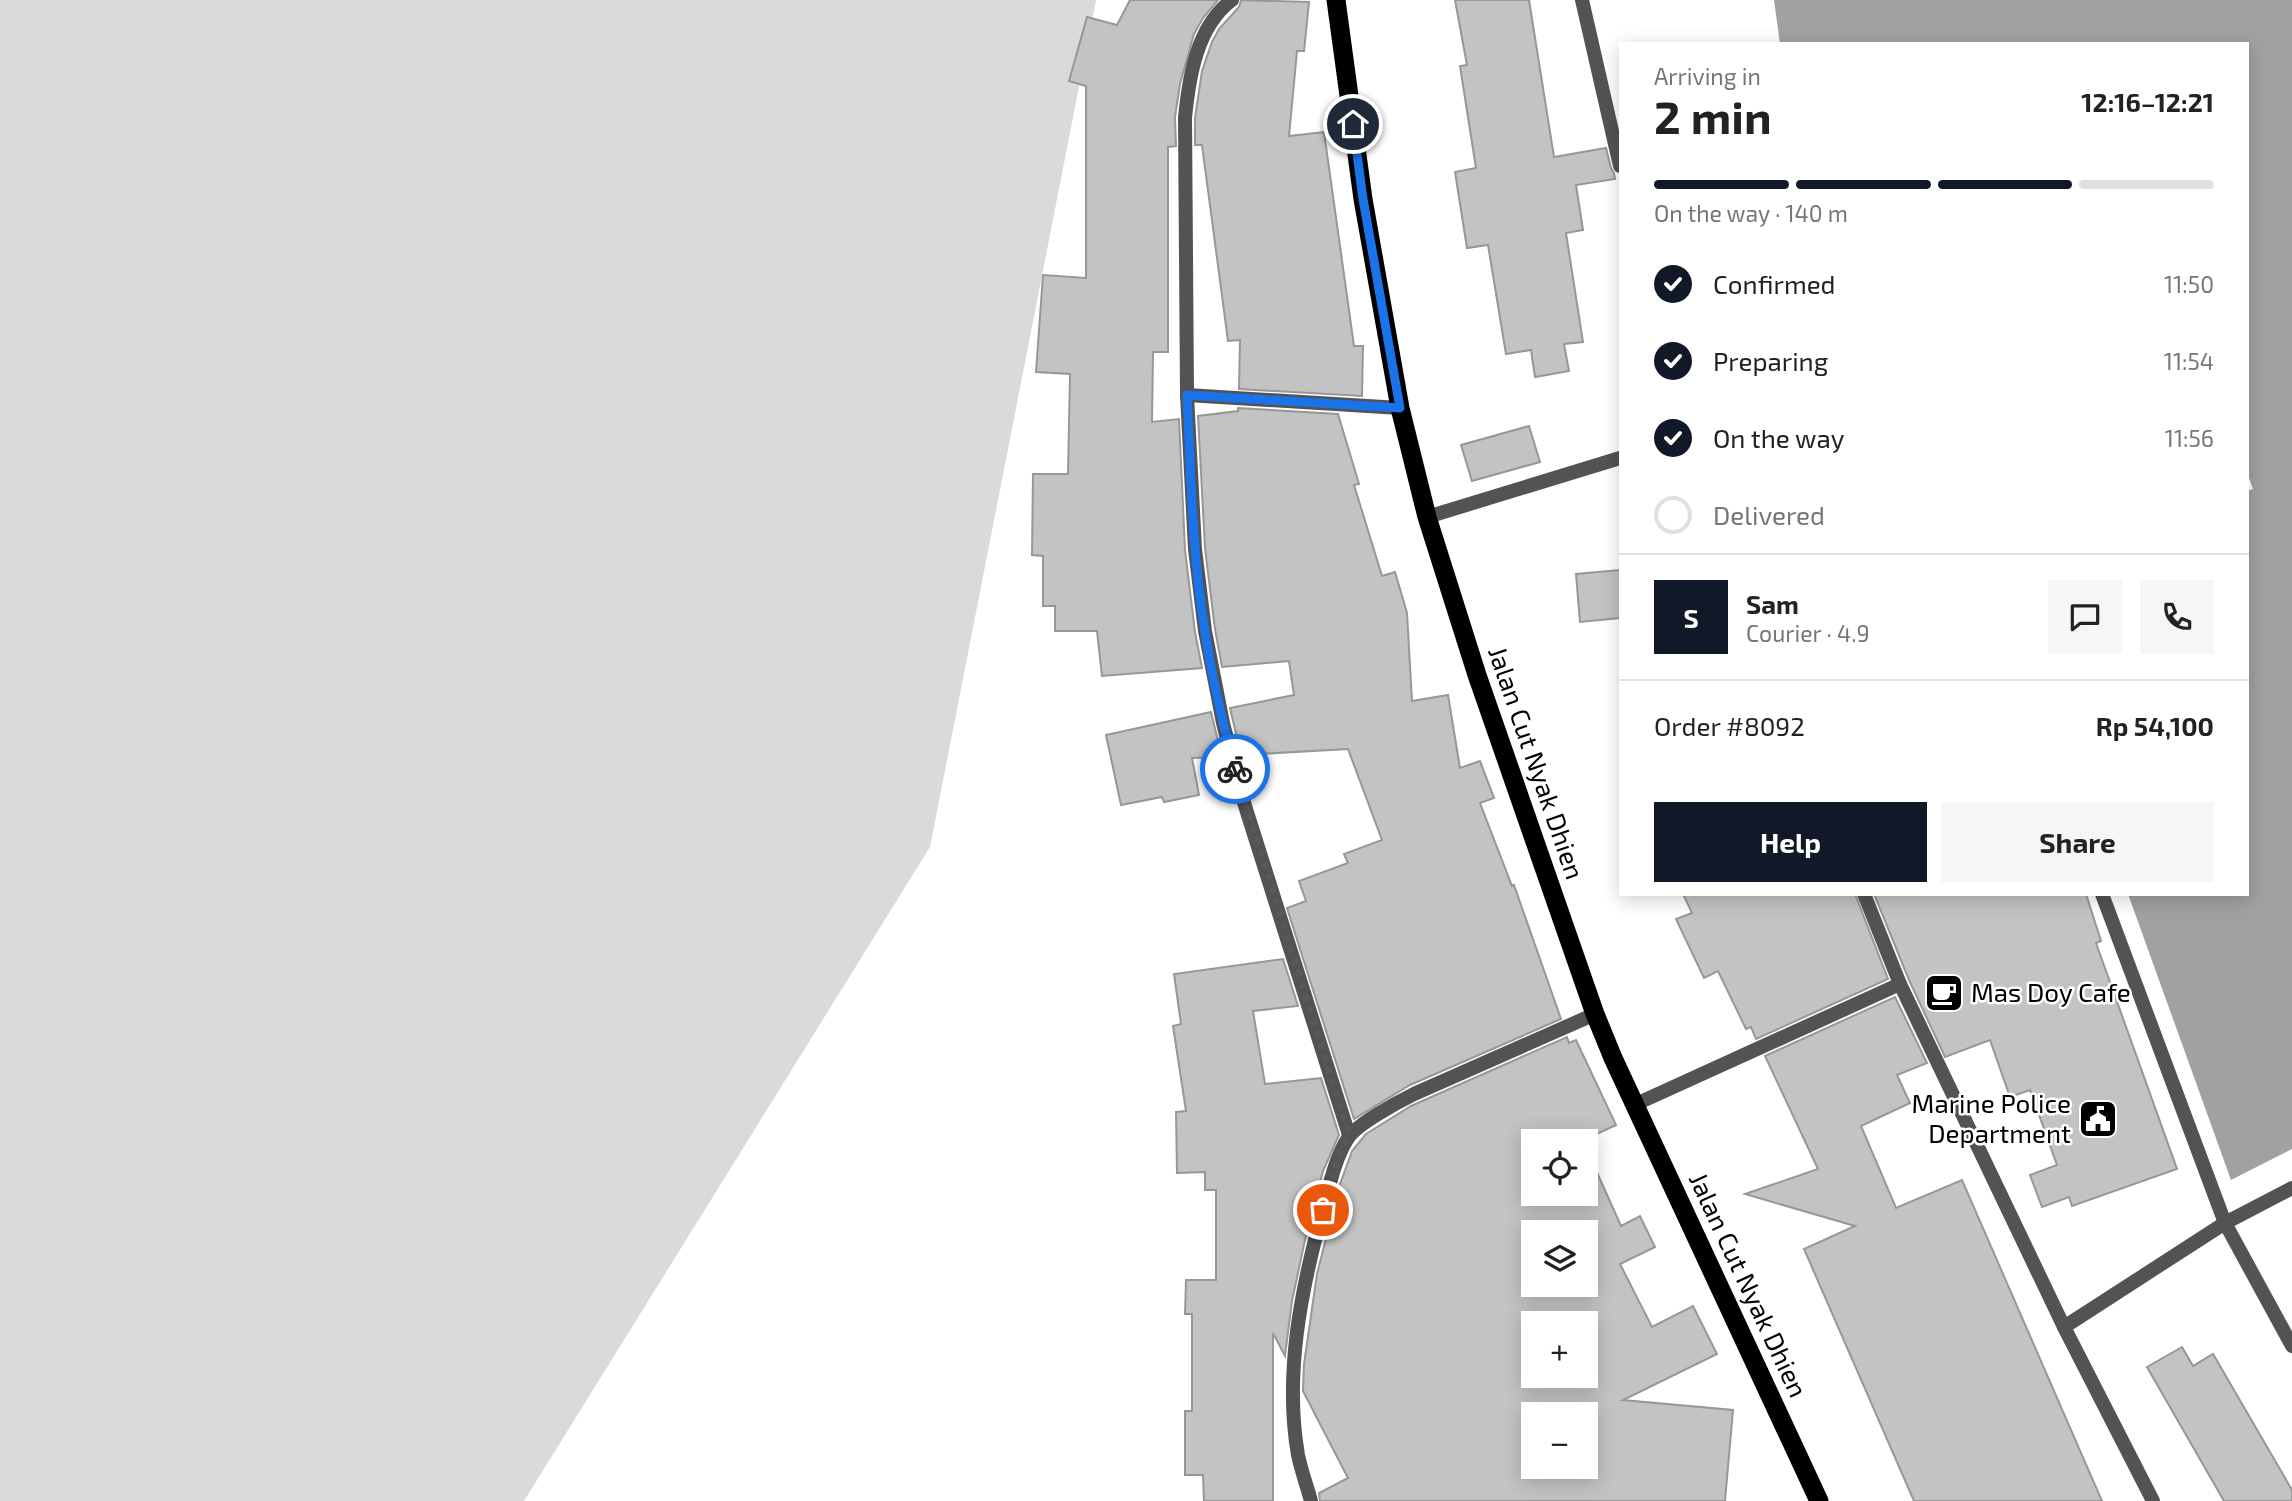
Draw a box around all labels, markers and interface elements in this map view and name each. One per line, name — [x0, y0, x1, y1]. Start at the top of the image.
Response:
text: Arriving in — [1654, 62, 1761, 90]
text: 12:16–12:21 — [2081, 86, 2214, 117]
text: 2 min — [1654, 88, 1772, 143]
pin — [1323, 94, 1383, 154]
icon: home — [1334, 105, 1372, 143]
text: On the way · 140 m — [1654, 199, 1848, 227]
icon: check — [1654, 265, 1692, 303]
text: Confirmed — [1713, 268, 1836, 299]
text: 11:50 — [2164, 270, 2214, 298]
icon: check — [1654, 342, 1692, 380]
text: Preparing — [1713, 345, 1828, 376]
text: 11:54 — [2164, 347, 2214, 375]
icon: check — [1654, 419, 1692, 457]
text: On the way — [1713, 422, 1844, 453]
text: 11:56 — [2165, 424, 2214, 452]
text: Delivered — [1713, 499, 1825, 530]
button: chat — [2048, 580, 2122, 654]
button: phone — [2140, 580, 2214, 654]
text: Sam — [1746, 588, 1799, 619]
text: S — [1683, 602, 1699, 633]
text: Courier · 4.9 — [1746, 619, 1870, 647]
street label: Jalan Cut Nyak Dhien — [1483, 642, 1592, 883]
text: Order #8092 — [1654, 710, 1805, 741]
text: Rp 54,100 — [2096, 710, 2214, 741]
courier — [1200, 734, 1270, 804]
icon: bike — [1216, 750, 1254, 788]
button: Help — [1654, 802, 1927, 882]
button: Share — [1941, 802, 2214, 882]
cafe icon: Mas Doy Cafe — [1923, 972, 1965, 1014]
place label: Mas Doy Cafe — [1971, 976, 2131, 1007]
place label: Marine Police Department — [1912, 1087, 2071, 1148]
public building icon: Marine Police Department — [2077, 1098, 2119, 1140]
map controls — [1521, 1129, 1598, 1479]
button: locate — [1521, 1129, 1598, 1206]
street label: Jalan Cut Nyak Dhien — [1684, 1167, 1815, 1402]
pin — [1293, 1180, 1353, 1240]
icon: bag — [1304, 1191, 1342, 1229]
button: layers — [1521, 1220, 1598, 1297]
button: + — [1521, 1311, 1598, 1388]
button: − — [1521, 1402, 1598, 1479]

